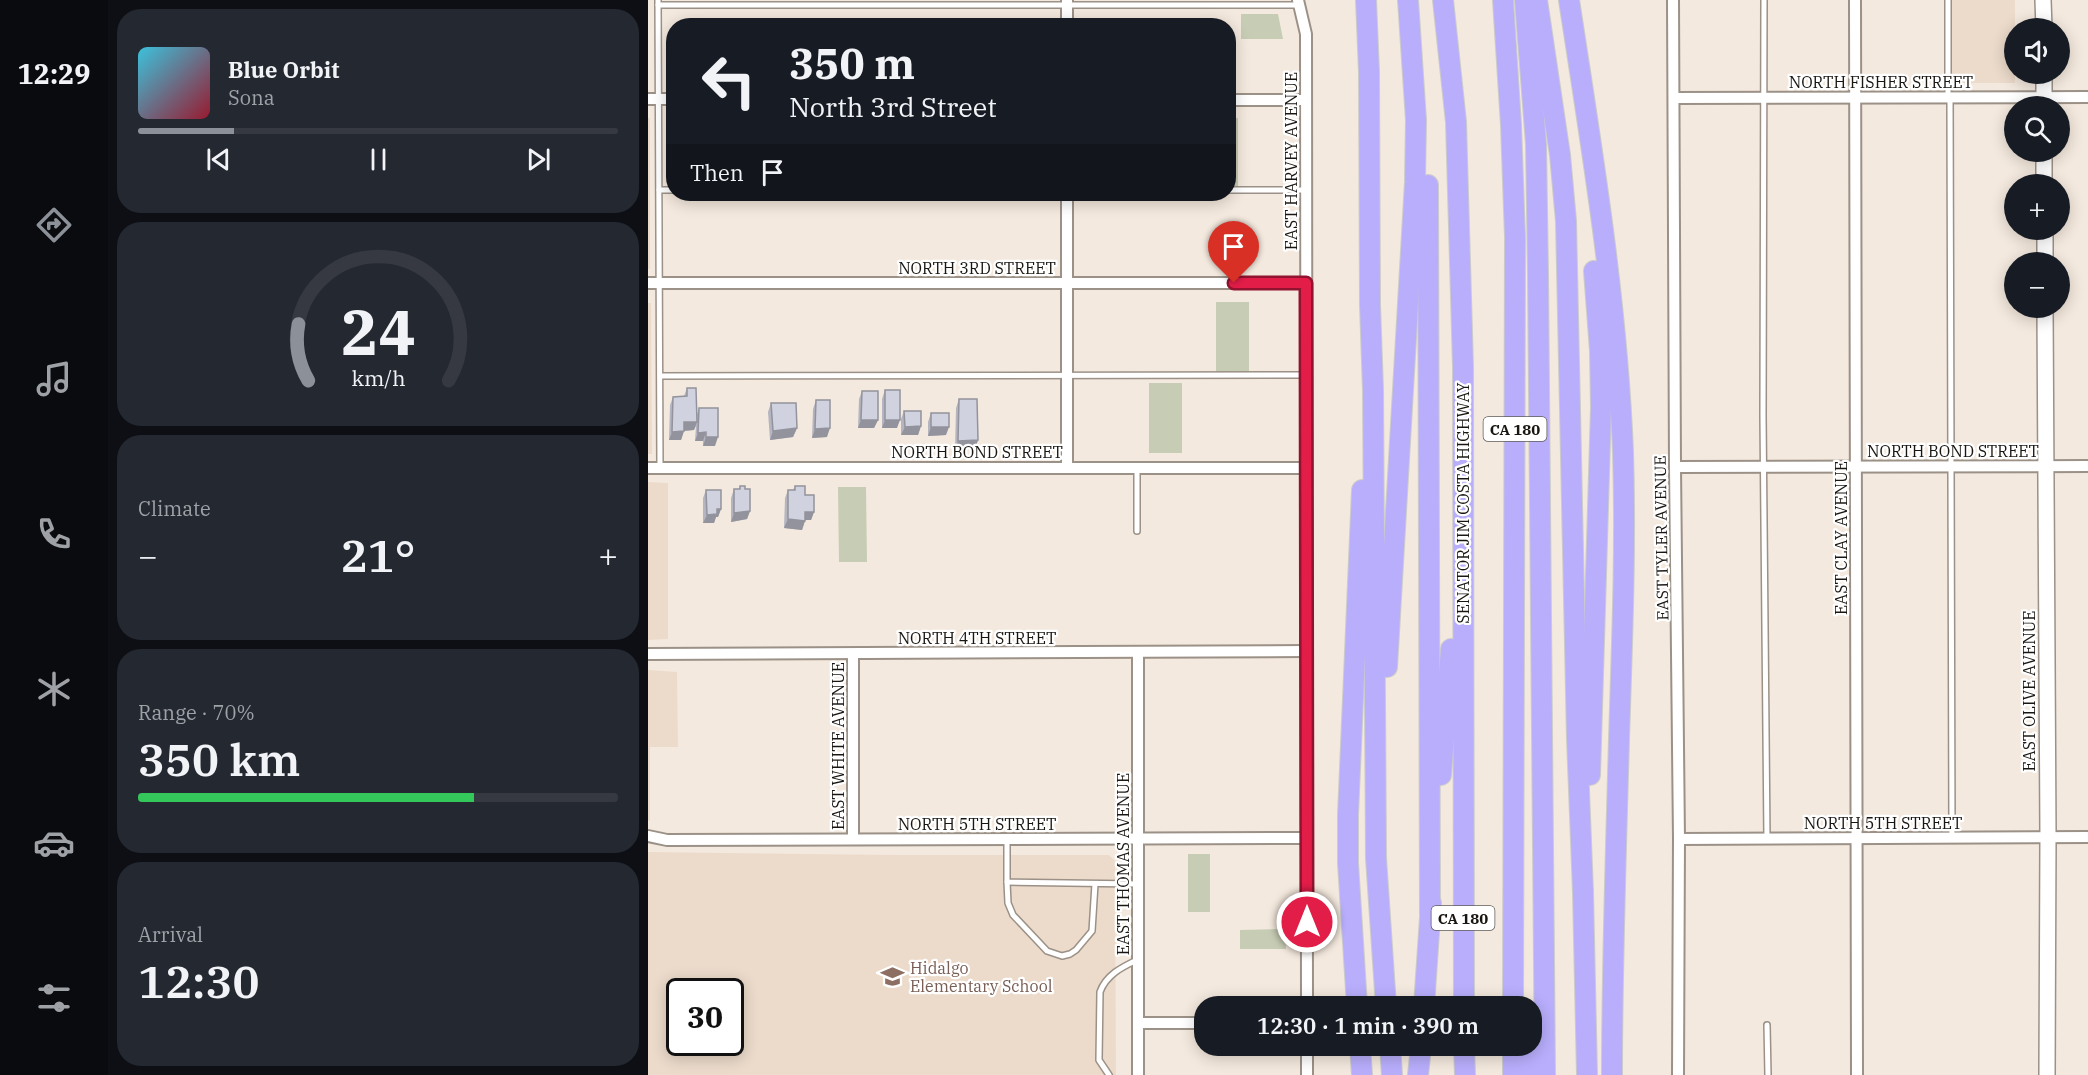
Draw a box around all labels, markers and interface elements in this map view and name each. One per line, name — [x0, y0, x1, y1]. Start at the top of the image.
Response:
map controls — [2004, 18, 2070, 318]
button: sound — [2004, 18, 2070, 84]
text: 350 m — [789, 36, 915, 91]
icon: left — [690, 42, 768, 120]
text: Blue Orbit — [228, 55, 339, 84]
text: 12:29 — [18, 56, 90, 91]
street label: EAST HARVEY AVENUE — [1281, 72, 1301, 250]
street label: NORTH FISHER STREET — [1789, 72, 1973, 92]
text: Sona — [228, 84, 275, 111]
text: North 3rd Street — [789, 89, 997, 124]
button: search — [2004, 96, 2070, 162]
icon: previous — [202, 143, 235, 176]
icon: pause — [362, 143, 395, 176]
icon: next — [522, 143, 555, 176]
icon: arrive — [756, 156, 789, 189]
text: Then — [690, 158, 744, 187]
button: + — [2004, 174, 2070, 240]
icon: directions — [33, 204, 75, 246]
pin — [1208, 221, 1259, 283]
icon: arrive — [1217, 230, 1250, 263]
button: − — [2004, 252, 2070, 318]
street label: NORTH 3RD STREET — [898, 258, 1056, 278]
text: 24 — [341, 291, 415, 372]
icon: music — [33, 358, 75, 400]
text: km/h — [351, 365, 405, 393]
street label: SENATOR JIM COSTA HIGHWAY — [1453, 382, 1473, 624]
road number: CA 180 — [1484, 417, 1546, 441]
street label: NORTH BOND STREET — [1867, 441, 2039, 461]
street label: NORTH BOND STREET — [891, 442, 1063, 462]
street label: EAST TYLER AVENUE — [1650, 455, 1672, 621]
street label: EAST CLAY AVENUE — [1831, 461, 1851, 615]
text: Climate — [138, 495, 211, 522]
icon: phone — [33, 513, 75, 555]
text: 21° — [340, 526, 416, 584]
text: − — [138, 534, 158, 577]
text: + — [598, 534, 618, 577]
street label: EAST OLIVE AVENUE — [2019, 610, 2039, 772]
street label: NORTH 4TH STREET — [898, 628, 1056, 648]
street label: EAST WHITE AVENUE — [828, 662, 848, 830]
icon: climate — [33, 668, 75, 710]
text: Range · 70% — [138, 699, 255, 726]
text: 350 km — [138, 730, 300, 788]
street label: EAST THOMAS AVENUE — [1113, 773, 1133, 955]
street label: NORTH 5TH STREET — [1804, 813, 1962, 833]
street label: NORTH 5TH STREET — [898, 814, 1056, 834]
icon: car — [33, 822, 75, 864]
position arrow — [1275, 890, 1339, 954]
road number: CA 180 — [1432, 906, 1494, 930]
text: Arrival — [138, 921, 203, 948]
text: 12:30 — [138, 952, 259, 1010]
place label: Hidalgo Elementary School — [910, 958, 1053, 996]
school or university icon: Hidalgo Elementary School — [879, 964, 905, 990]
icon: filters — [33, 977, 75, 1019]
speed limit sign: 30 — [666, 978, 744, 1056]
text: 12:30 · 1 min · 390 m — [1257, 1011, 1479, 1040]

